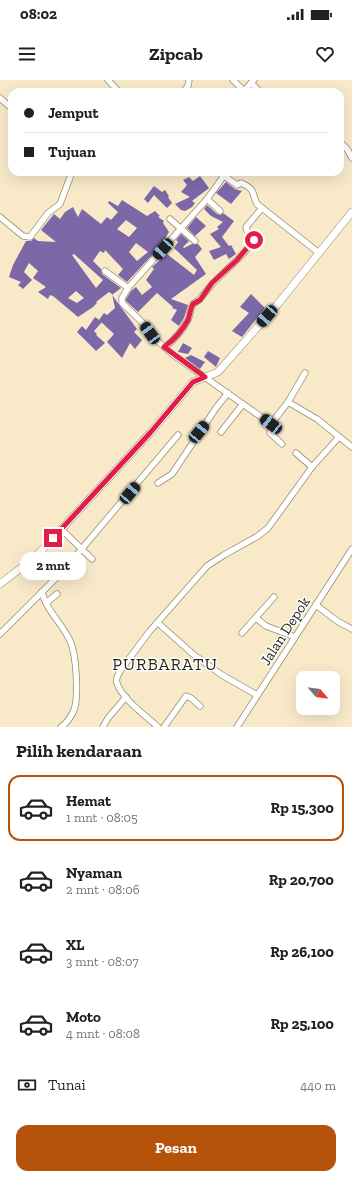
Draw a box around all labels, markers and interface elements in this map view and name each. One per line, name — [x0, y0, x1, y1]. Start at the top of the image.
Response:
text: 08:02 — [20, 5, 57, 23]
icon: menu — [16, 43, 38, 65]
text: Zipcab — [149, 43, 203, 65]
icon: heart — [314, 43, 336, 65]
text: Jemput — [48, 104, 99, 122]
text: Tujuan — [48, 143, 96, 161]
route start — [245, 231, 263, 249]
car — [151, 236, 175, 262]
car — [255, 303, 279, 329]
car — [138, 320, 162, 346]
car — [258, 412, 284, 436]
car — [187, 419, 211, 445]
car — [118, 480, 142, 506]
route end — [44, 529, 62, 547]
callout: 2 mnt — [20, 552, 86, 580]
text: 2 mnt — [36, 558, 70, 573]
street label: Jalan Depok — [256, 593, 314, 669]
district label: PURBARATU — [112, 654, 218, 674]
north arrow — [296, 671, 340, 715]
map controls — [296, 671, 340, 715]
text: Pilih kendaraan — [16, 740, 142, 762]
icon: car — [18, 790, 54, 826]
text: Hemat — [66, 792, 111, 810]
text: Rp 15,300 — [271, 799, 334, 817]
text: 1 mnt · 08:05 — [66, 810, 138, 825]
icon: car — [18, 862, 54, 898]
text: Nyaman — [66, 864, 122, 882]
text: Rp 20,700 — [269, 871, 334, 889]
text: 2 mnt · 08:06 — [66, 882, 140, 897]
icon: car — [18, 934, 54, 970]
text: XL — [66, 936, 84, 954]
text: Rp 26,100 — [270, 943, 334, 961]
text: 3 mnt · 08:07 — [66, 954, 139, 969]
icon: car — [18, 1006, 54, 1042]
text: Moto — [66, 1008, 101, 1026]
text: Rp 25,100 — [271, 1015, 334, 1033]
text: 4 mnt · 08:08 — [66, 1026, 140, 1041]
icon: cash — [16, 1074, 38, 1096]
text: Tunai — [48, 1076, 86, 1094]
text: 440 m — [300, 1078, 336, 1093]
button: Pesan — [16, 1125, 336, 1171]

